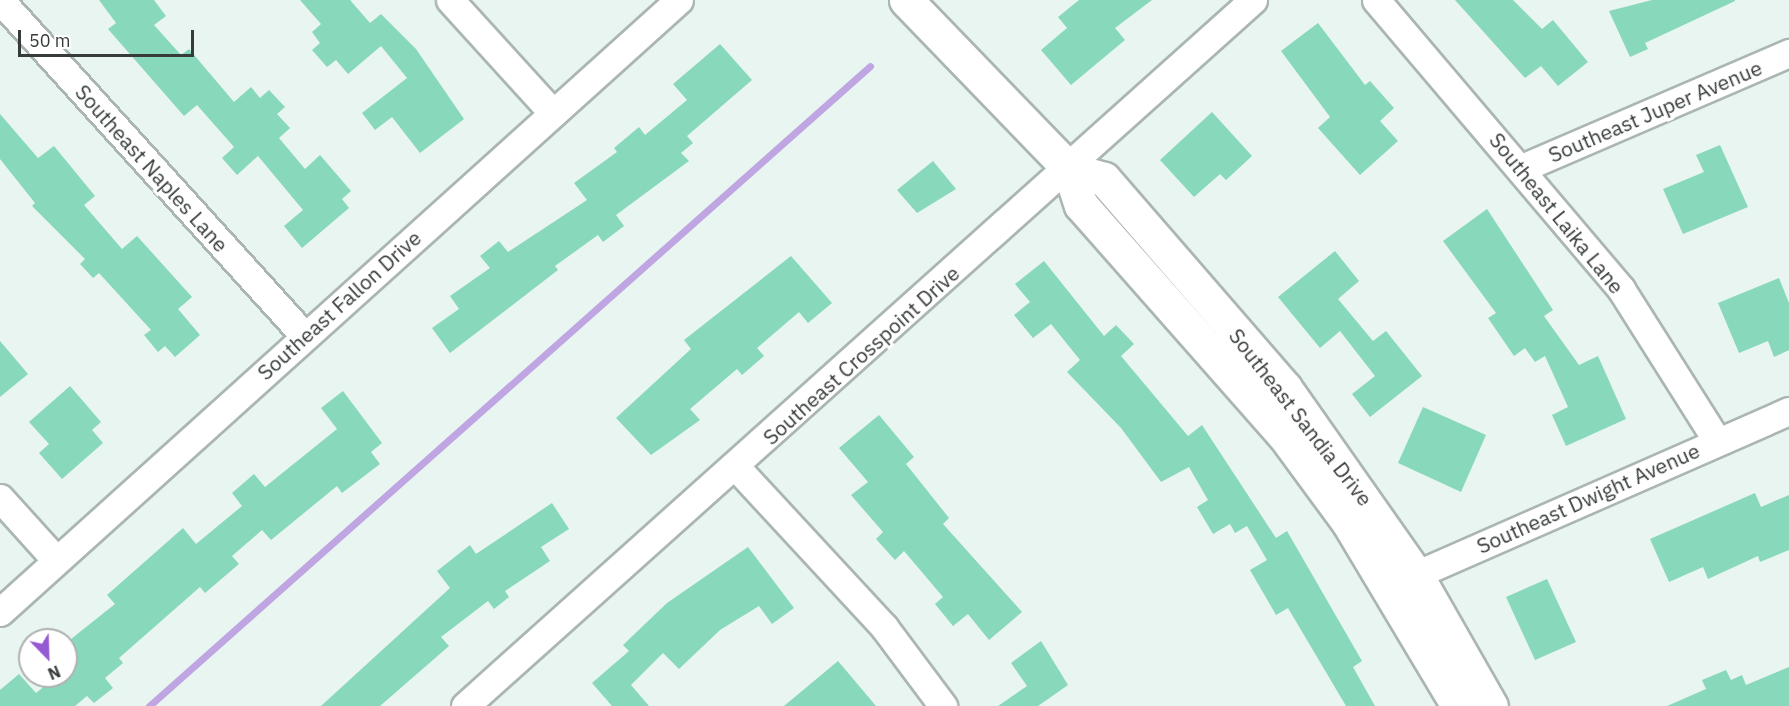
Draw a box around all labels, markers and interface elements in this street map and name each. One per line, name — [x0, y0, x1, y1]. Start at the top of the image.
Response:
scale bar — [21, 18, 196, 56]
text: 50 m — [29, 29, 71, 52]
street label: Southeast Juper Avenue — [1544, 55, 1766, 167]
street label: Southeast Naples Lane — [70, 79, 234, 257]
street label: Southeast Laika Lane — [1484, 128, 1630, 298]
street label: Southeast Fallon Drive — [252, 225, 426, 385]
street label: Southeast Crosspoint Drive — [758, 260, 964, 450]
street label: Southeast Sandia Drive — [1224, 323, 1378, 511]
street label: Southeast Dwight Avenue — [1473, 437, 1703, 559]
north arrow — [18, 628, 78, 688]
text: N — [45, 661, 63, 684]

